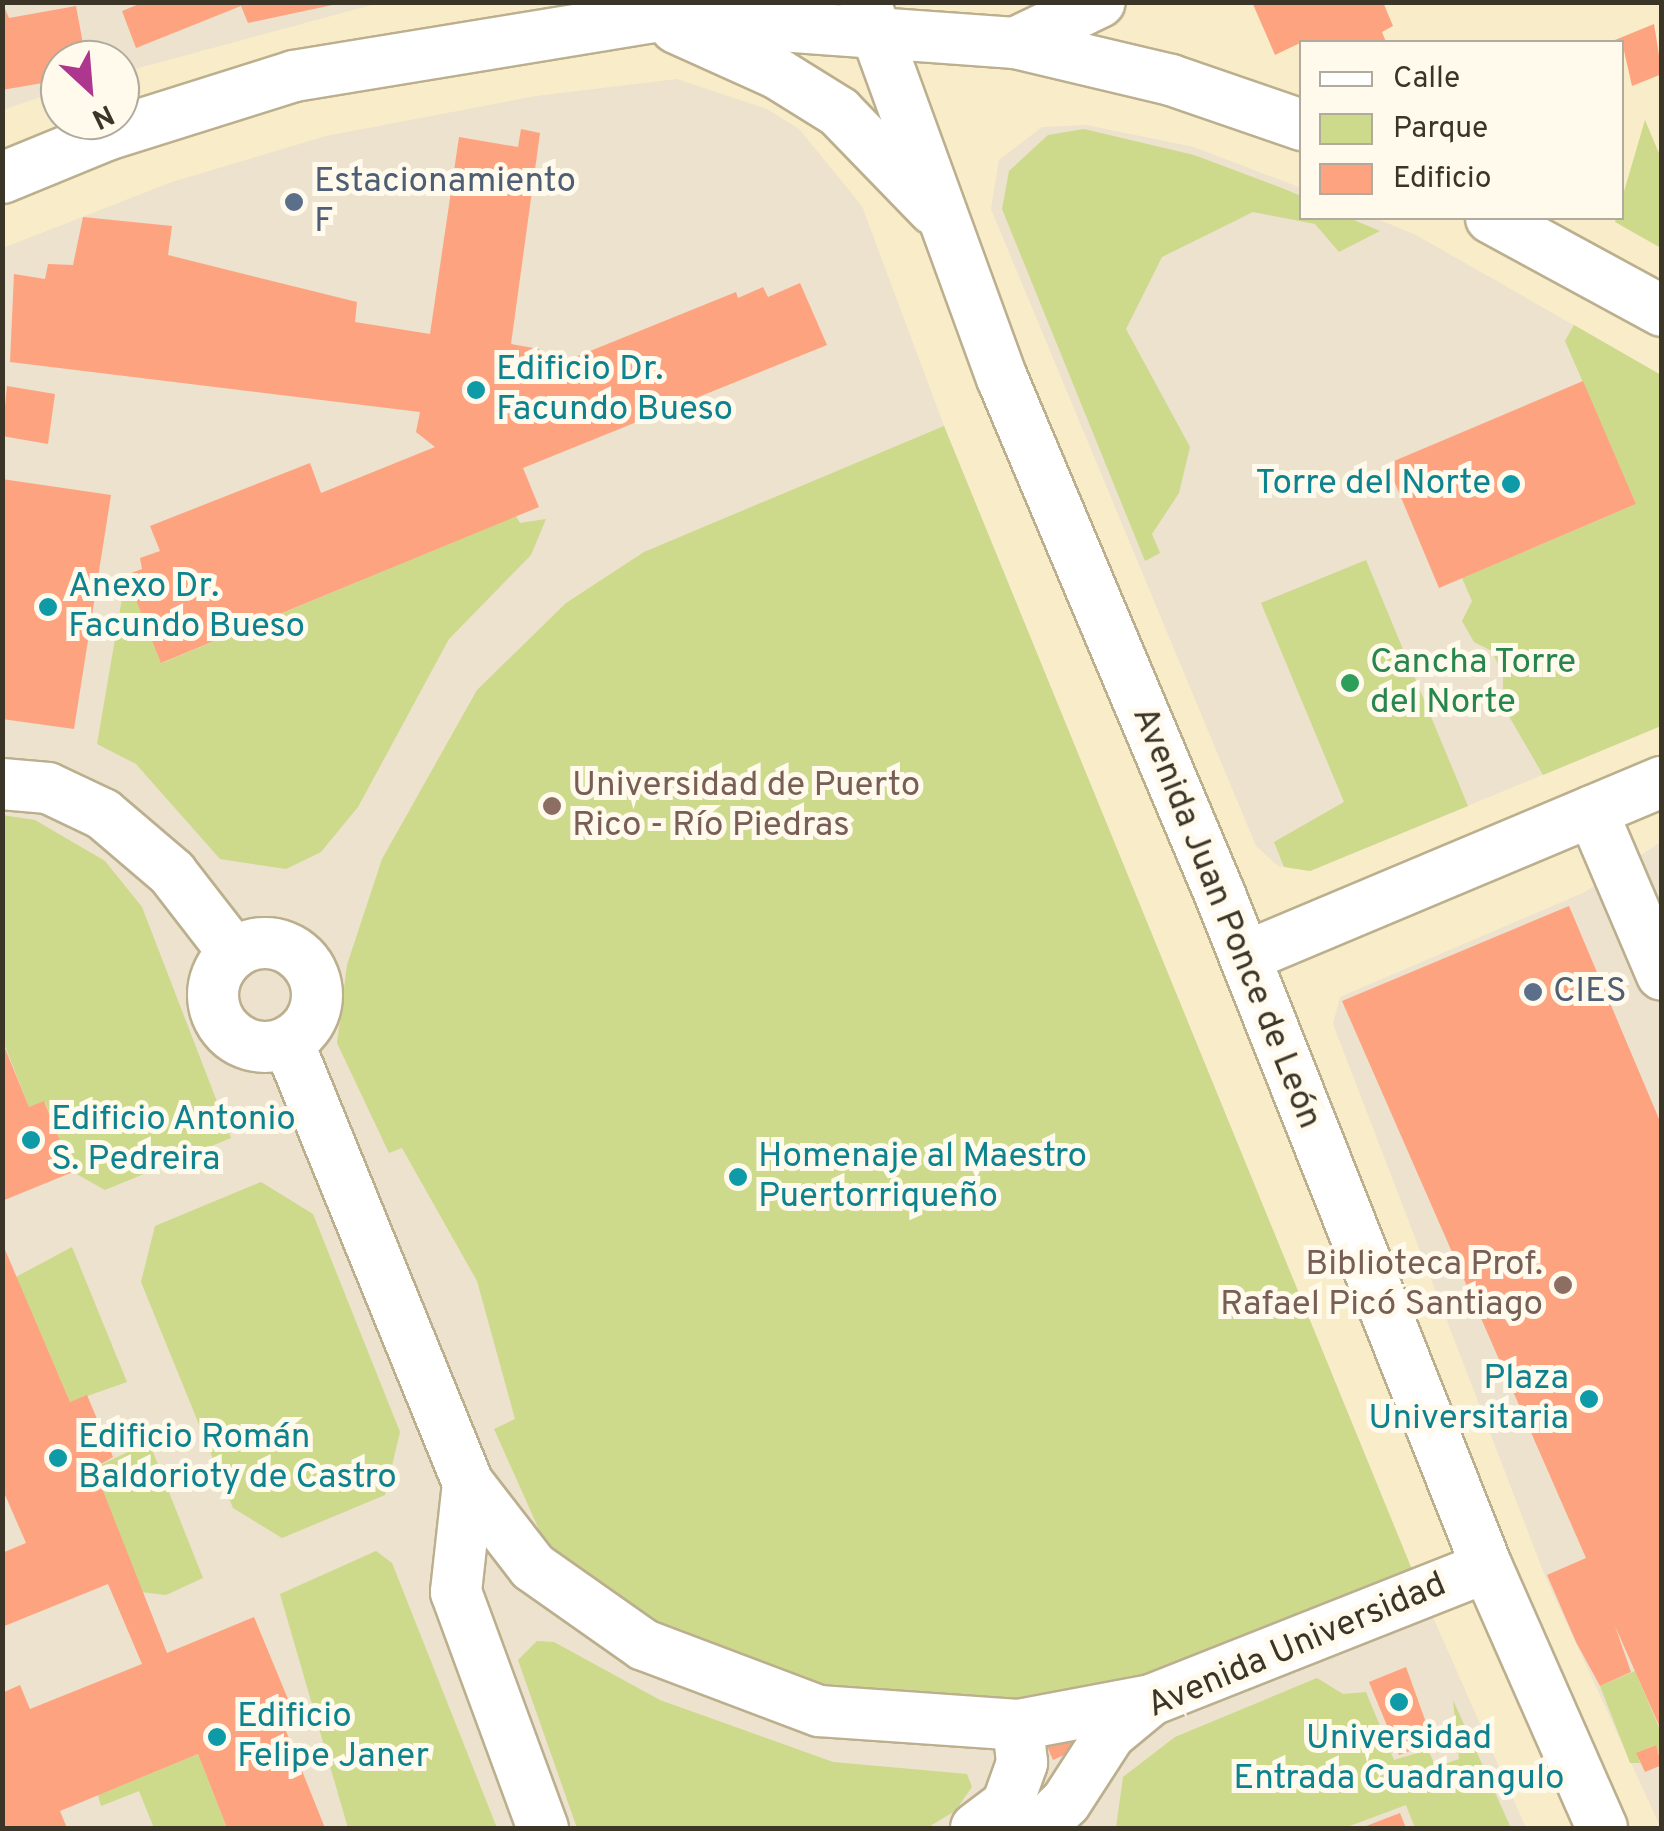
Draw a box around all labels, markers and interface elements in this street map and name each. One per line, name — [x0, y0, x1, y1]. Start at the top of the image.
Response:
north arrow — [40, 40, 140, 140]
legend — [1299, 40, 1624, 220]
text: Calle — [1393, 61, 1460, 98]
text: N — [85, 95, 119, 136]
text: Parque — [1393, 111, 1488, 148]
place label: Estacionamiento F — [314, 161, 576, 243]
text: Edificio — [1393, 161, 1491, 198]
marker: Estacionamiento F — [283, 191, 305, 213]
place label: Edificio Dr. Facundo Bueso — [496, 349, 733, 431]
marker: Edificio Dr. Facundo Bueso — [465, 379, 487, 401]
place label: Torre del Norte — [1255, 463, 1491, 505]
marker: Torre del Norte — [1500, 473, 1522, 495]
place label: Anexo Dr. Facundo Bueso — [68, 566, 305, 648]
marker: Anexo Dr. Facundo Bueso — [37, 596, 59, 618]
place label: Cancha Torre del Norte — [1370, 642, 1577, 724]
marker: Cancha Torre del Norte — [1339, 672, 1361, 694]
street label: Avenida Juan Ponce de León — [1122, 701, 1330, 1135]
place label: Universidad de Puerto Rico - Río Piedras — [572, 765, 920, 847]
marker: Universidad de Puerto Rico - Río Piedras — [541, 795, 563, 817]
place label: CIES — [1553, 971, 1627, 1013]
marker: CIES — [1522, 981, 1544, 1003]
place label: Edificio Antonio S. Pedreira — [51, 1099, 297, 1181]
marker: Edificio Antonio S. Pedreira — [20, 1129, 42, 1151]
place label: Homenaje al Maestro Puertorriqueño — [758, 1136, 1087, 1218]
marker: Homenaje al Maestro Puertorriqueño — [727, 1166, 749, 1188]
place label: Biblioteca Prof. Rafael Picó Santiago — [1220, 1244, 1543, 1326]
marker: Biblioteca Prof. Rafael Picó Santiago — [1552, 1274, 1574, 1296]
place label: Plaza Universitaria — [1368, 1358, 1569, 1440]
marker: Plaza Universitaria — [1578, 1388, 1600, 1410]
place label: Edificio Román Baldorioty de Castro — [78, 1417, 397, 1499]
marker: Edificio Román Baldorioty de Castro — [47, 1447, 69, 1469]
street label: Avenida Universidad — [1141, 1564, 1453, 1728]
marker: Universidad Entrada Cuadrangulo — [1388, 1691, 1410, 1713]
place label: Edificio Felipe Janer — [237, 1696, 429, 1778]
place label: Universidad Entrada Cuadrangulo — [1233, 1718, 1565, 1800]
marker: Edificio Felipe Janer — [206, 1726, 228, 1748]

